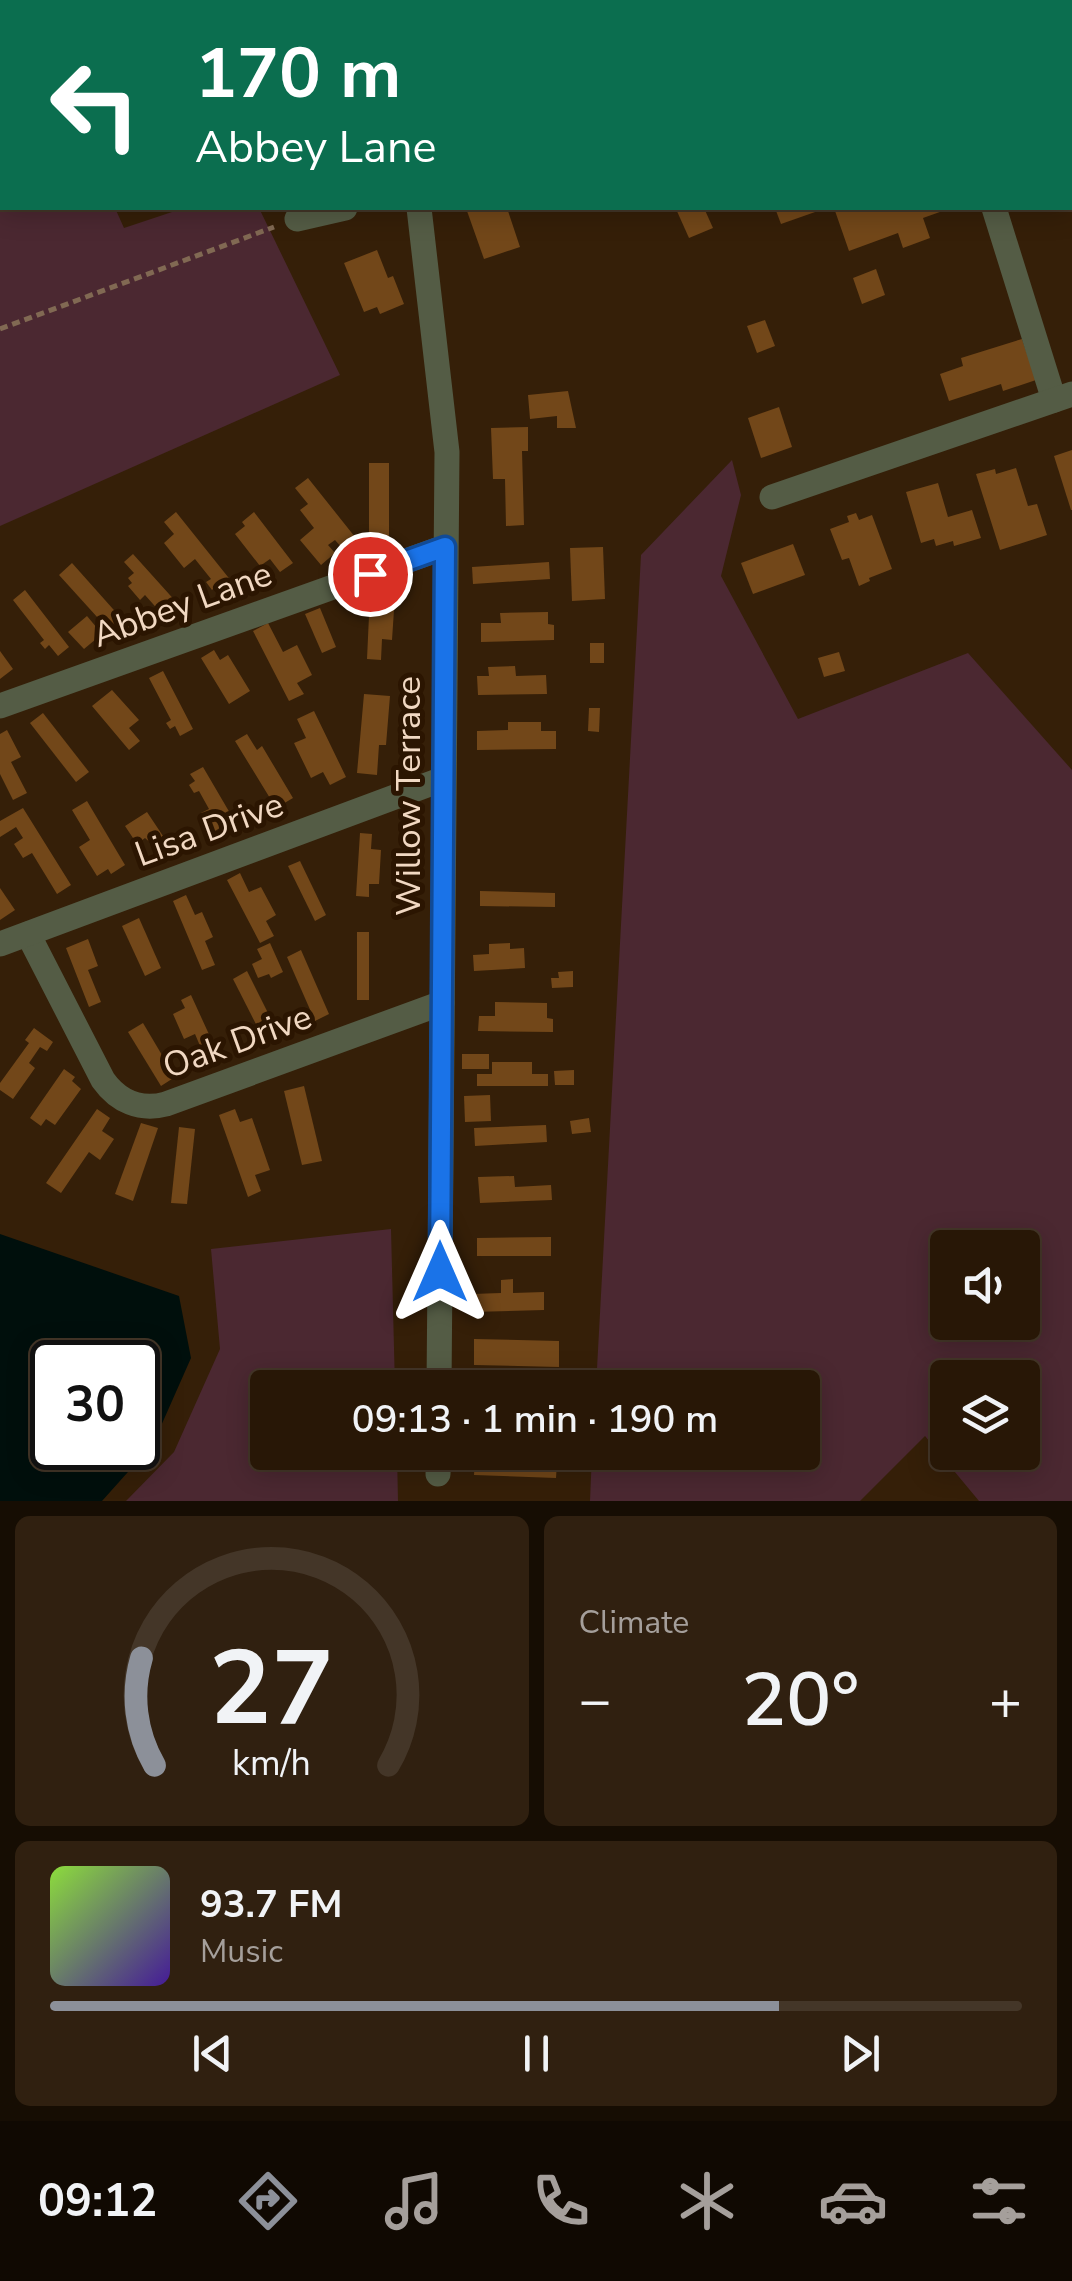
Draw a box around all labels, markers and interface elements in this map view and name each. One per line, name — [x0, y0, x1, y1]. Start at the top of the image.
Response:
text: 170 m — [195, 26, 401, 122]
icon: left — [30, 40, 160, 170]
text: Abbey Lane — [195, 117, 436, 178]
pin — [328, 532, 413, 617]
icon: arrive — [343, 547, 398, 602]
street label: Abbey Lane — [86, 550, 278, 659]
street label: Willow Terrace — [385, 676, 432, 916]
street label: Lisa Drive — [129, 781, 290, 878]
street label: Oak Drive — [156, 993, 318, 1090]
position arrow — [388, 1220, 492, 1324]
map controls — [930, 1230, 1040, 1470]
button: sound — [930, 1230, 1040, 1340]
speed limit sign: 30 — [30, 1340, 160, 1470]
button: layers — [930, 1360, 1040, 1470]
text: 09:13 · 1 min · 190 m — [352, 1394, 718, 1445]
text: Climate — [579, 1601, 689, 1644]
text: 27 — [209, 1618, 334, 1760]
text: 20° — [741, 1649, 859, 1751]
text: − — [579, 1663, 612, 1738]
text: + — [989, 1663, 1022, 1738]
text: km/h — [232, 1739, 311, 1788]
text: 93.7 FM — [200, 1879, 342, 1930]
text: Music — [200, 1930, 283, 1973]
icon: previous — [185, 2026, 240, 2081]
icon: pause — [509, 2026, 564, 2081]
icon: next — [833, 2026, 888, 2081]
icon: directions — [233, 2166, 303, 2236]
icon: music — [379, 2166, 449, 2236]
icon: phone — [526, 2166, 596, 2236]
icon: climate — [672, 2166, 742, 2236]
icon: car — [818, 2166, 888, 2236]
icon: filters — [964, 2166, 1034, 2236]
text: 09:12 — [38, 2171, 157, 2232]

